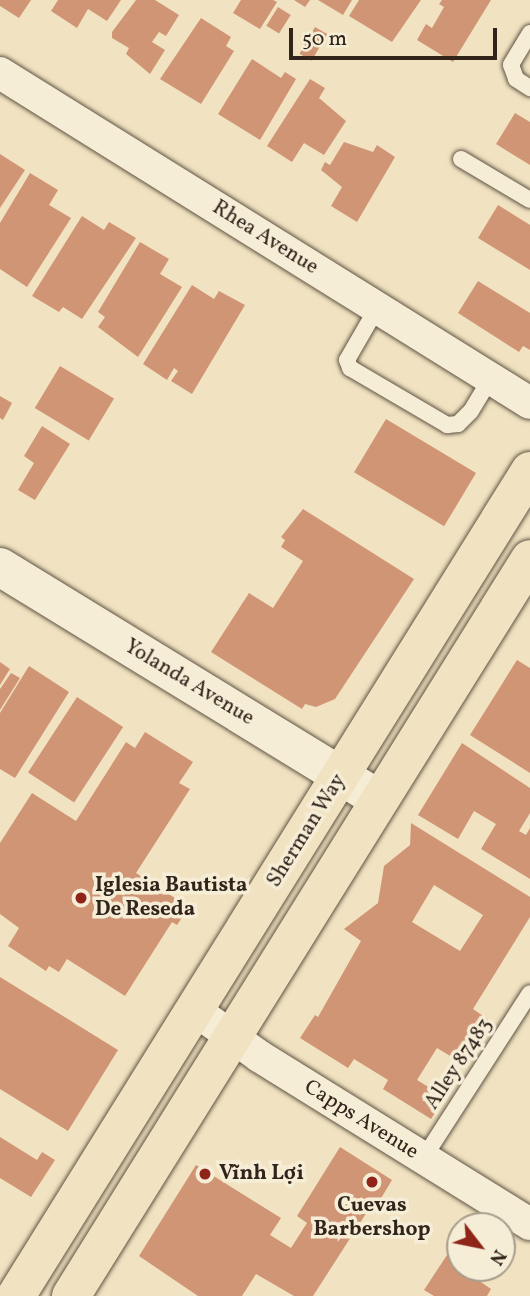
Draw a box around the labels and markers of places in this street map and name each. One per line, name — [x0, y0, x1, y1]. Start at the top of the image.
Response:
place label: Iglesia Bautista De Reseda — [95, 873, 247, 923]
marker: Iglesia Bautista De Reseda — [73, 890, 89, 906]
place label: Vĩnh Lợi — [219, 1161, 304, 1187]
marker: Vĩnh Lợi — [197, 1166, 213, 1182]
marker: Cuevas Barbershop — [364, 1174, 380, 1190]
place label: Cuevas Barbershop — [314, 1193, 430, 1243]

